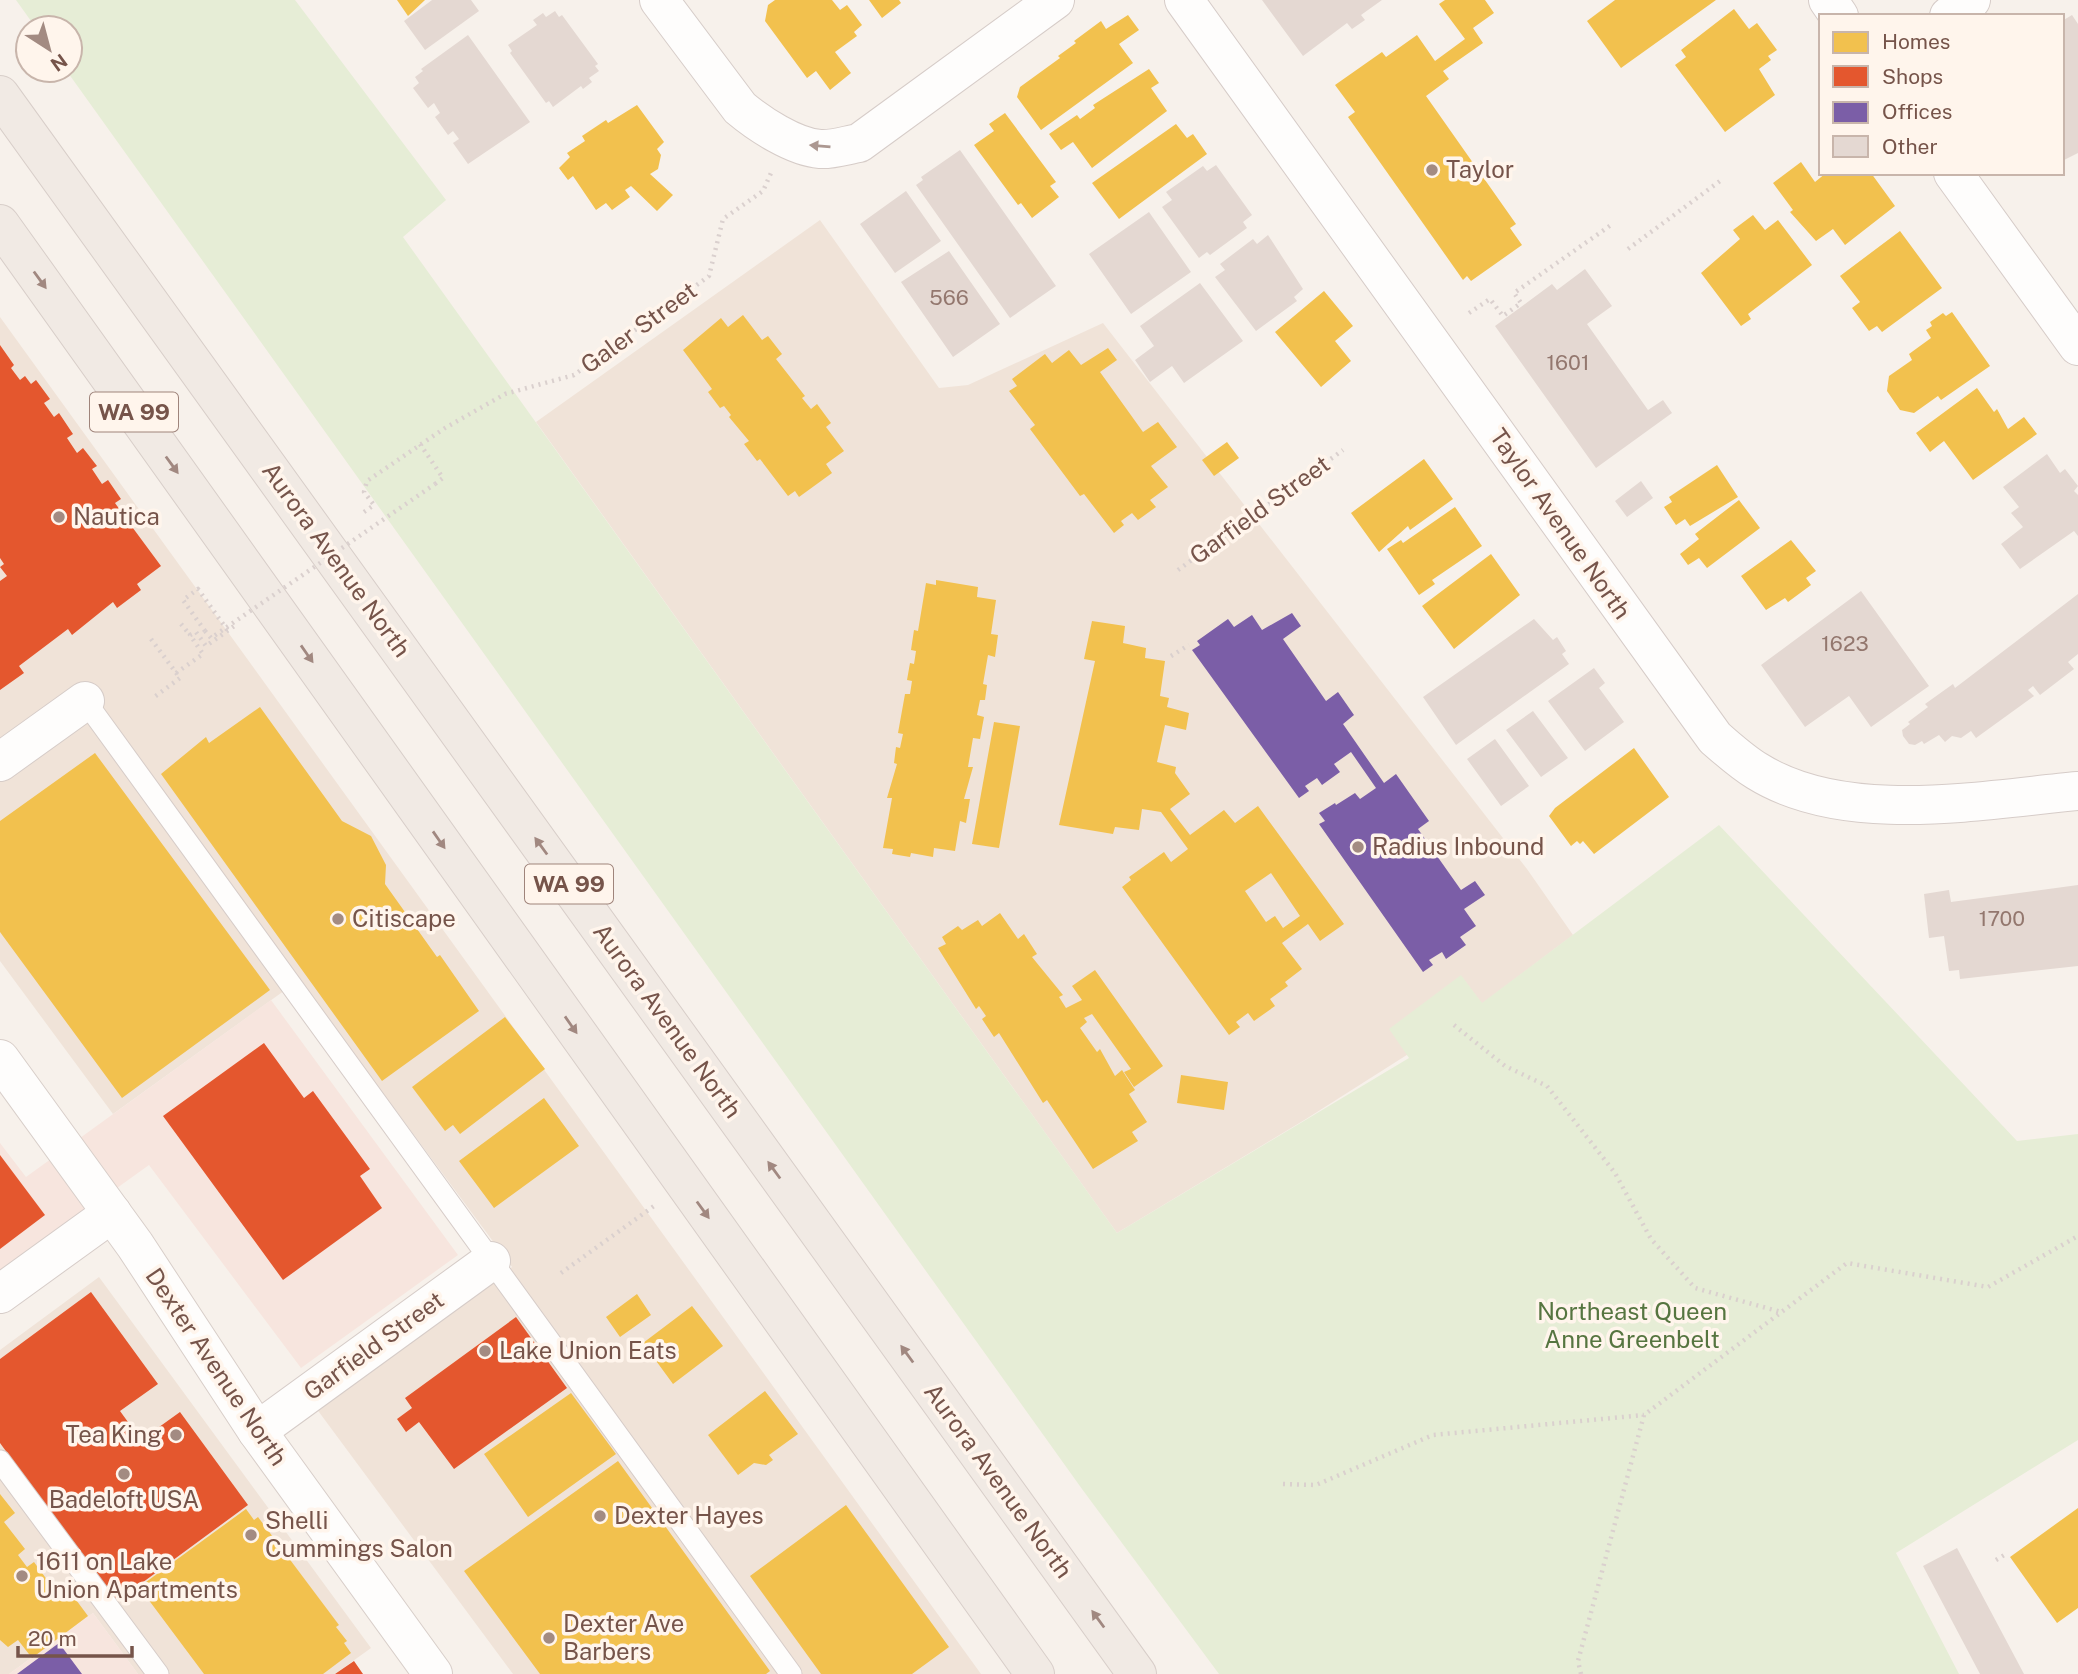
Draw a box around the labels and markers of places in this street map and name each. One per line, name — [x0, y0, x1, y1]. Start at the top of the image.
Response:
place label: Taylor — [1446, 155, 1514, 183]
marker: Taylor — [1424, 162, 1440, 178]
place label: Nautica — [73, 502, 160, 530]
marker: Nautica — [51, 509, 67, 525]
place label: Radius Inbound — [1372, 832, 1544, 860]
marker: Radius Inbound — [1350, 839, 1366, 855]
place label: Citiscape — [352, 904, 456, 932]
marker: Citiscape — [330, 911, 346, 927]
place label: Lake Union Eats — [499, 1336, 677, 1364]
marker: Lake Union Eats — [477, 1343, 493, 1359]
place label: Tea King — [66, 1420, 162, 1448]
marker: Tea King — [168, 1427, 184, 1443]
marker: Badeloft USA — [116, 1466, 132, 1482]
place label: Badeloft USA — [49, 1485, 199, 1513]
place label: Dexter Hayes — [614, 1501, 764, 1529]
place label: Shelli Cummings Salon — [265, 1506, 453, 1562]
marker: Dexter Hayes — [592, 1508, 608, 1524]
marker: Shelli Cummings Salon — [243, 1527, 259, 1543]
place label: 1611 on Lake Union Apartments — [36, 1547, 238, 1603]
marker: 1611 on Lake Union Apartments — [14, 1568, 30, 1584]
place label: Dexter Ave Barbers — [563, 1609, 684, 1665]
marker: Dexter Ave Barbers — [541, 1630, 557, 1646]

